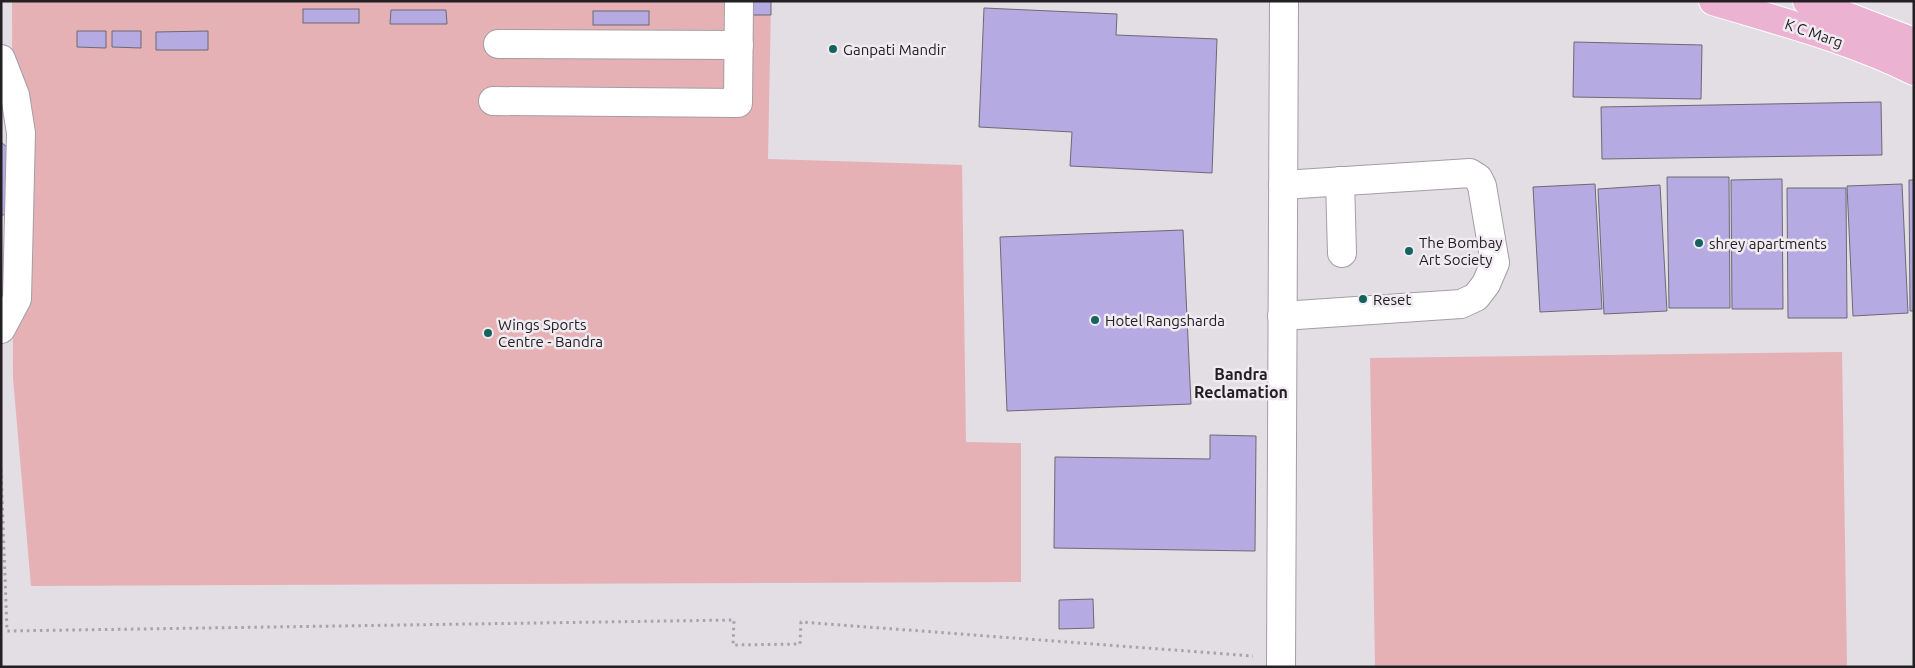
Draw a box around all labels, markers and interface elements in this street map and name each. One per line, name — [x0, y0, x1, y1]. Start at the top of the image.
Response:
street label: K C Marg — [1783, 15, 1845, 51]
place label: Ganpati Mandir — [843, 41, 946, 58]
marker: Ganpati Mandir — [827, 43, 839, 55]
place label: The Bombay Art Society — [1419, 234, 1503, 268]
place label: shrey apartments — [1709, 235, 1827, 252]
marker: shrey apartments — [1693, 237, 1705, 249]
marker: The Bombay Art Society — [1403, 245, 1415, 257]
place label: Reset — [1373, 291, 1411, 308]
marker: Reset — [1357, 293, 1369, 305]
place label: Hotel Rangsharda — [1105, 312, 1225, 329]
marker: Hotel Rangsharda — [1089, 314, 1101, 326]
place label: Wings Sports Centre - Bandra — [498, 316, 603, 350]
marker: Wings Sports Centre - Bandra — [482, 327, 494, 339]
district label: Bandra Reclamation — [1194, 365, 1288, 401]

